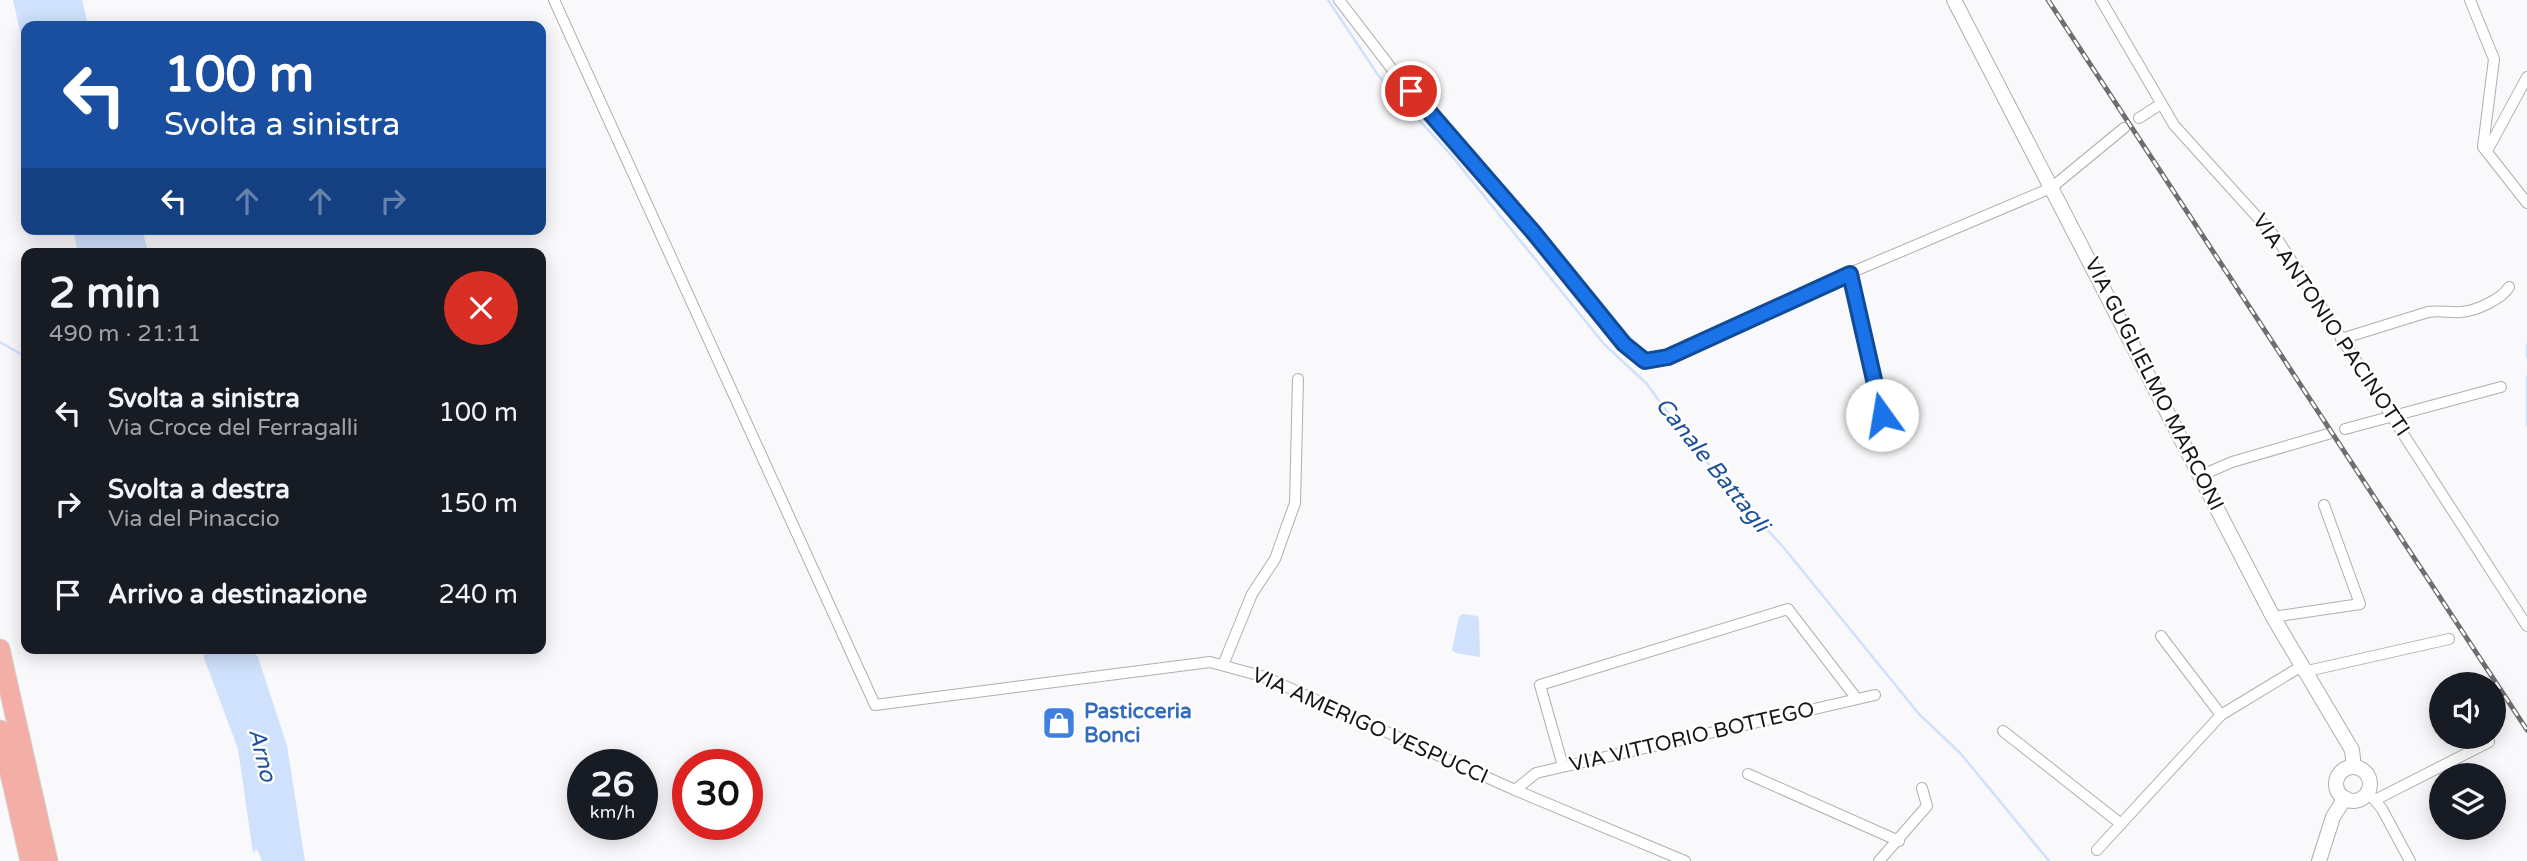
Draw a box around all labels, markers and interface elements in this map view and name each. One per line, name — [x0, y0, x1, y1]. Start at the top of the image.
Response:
text: 100 m — [164, 46, 314, 105]
icon: left — [49, 49, 140, 140]
pin — [1381, 61, 1441, 121]
icon: arrive — [1392, 72, 1430, 110]
text: Svolta a sinistra — [164, 106, 400, 144]
icon: left — [155, 182, 193, 220]
icon: ahead — [228, 182, 266, 220]
icon: ahead — [301, 182, 339, 220]
icon: right — [374, 182, 412, 220]
street label: VIA ANTONIO PACINOTTI — [2247, 209, 2415, 441]
street label: VIA GUGLIELMO MARCONI — [2079, 253, 2229, 515]
text: 2 min — [49, 268, 161, 319]
button: close — [444, 271, 518, 345]
text: 490 m · 21:11 — [49, 320, 201, 348]
position arrow — [1845, 378, 1919, 452]
text: Svolta a sinistra — [108, 383, 300, 414]
water label: Canale Battagli — [1649, 392, 1777, 541]
icon: left — [49, 394, 87, 432]
text: 100 m — [438, 397, 518, 428]
text: Via Croce del Ferragalli — [108, 414, 358, 442]
text: Svolta a destra — [108, 474, 290, 505]
icon: right — [49, 485, 87, 523]
text: 150 m — [438, 488, 518, 519]
text: Via del Pinaccio — [108, 505, 280, 533]
icon: arrive — [49, 576, 87, 614]
text: Arrivo a destinazione — [108, 579, 367, 610]
text: 240 m — [438, 579, 518, 610]
street label: VIA AMERIGO VESPUCCI — [1248, 663, 1492, 789]
map controls — [2429, 672, 2506, 840]
button: sound — [2429, 672, 2506, 749]
street label: VIA VITTORIO BOTTEGO — [1567, 697, 1817, 777]
place label: Pasticceria Bonci — [1084, 699, 1192, 748]
shop icon: Pasticceria Bonci — [1040, 704, 1078, 742]
water label: Arno — [242, 725, 282, 785]
speed limit sign: 30 — [672, 749, 763, 840]
button: layers — [2429, 763, 2506, 840]
text: 26 — [591, 764, 634, 806]
text: km/h — [590, 801, 635, 823]

